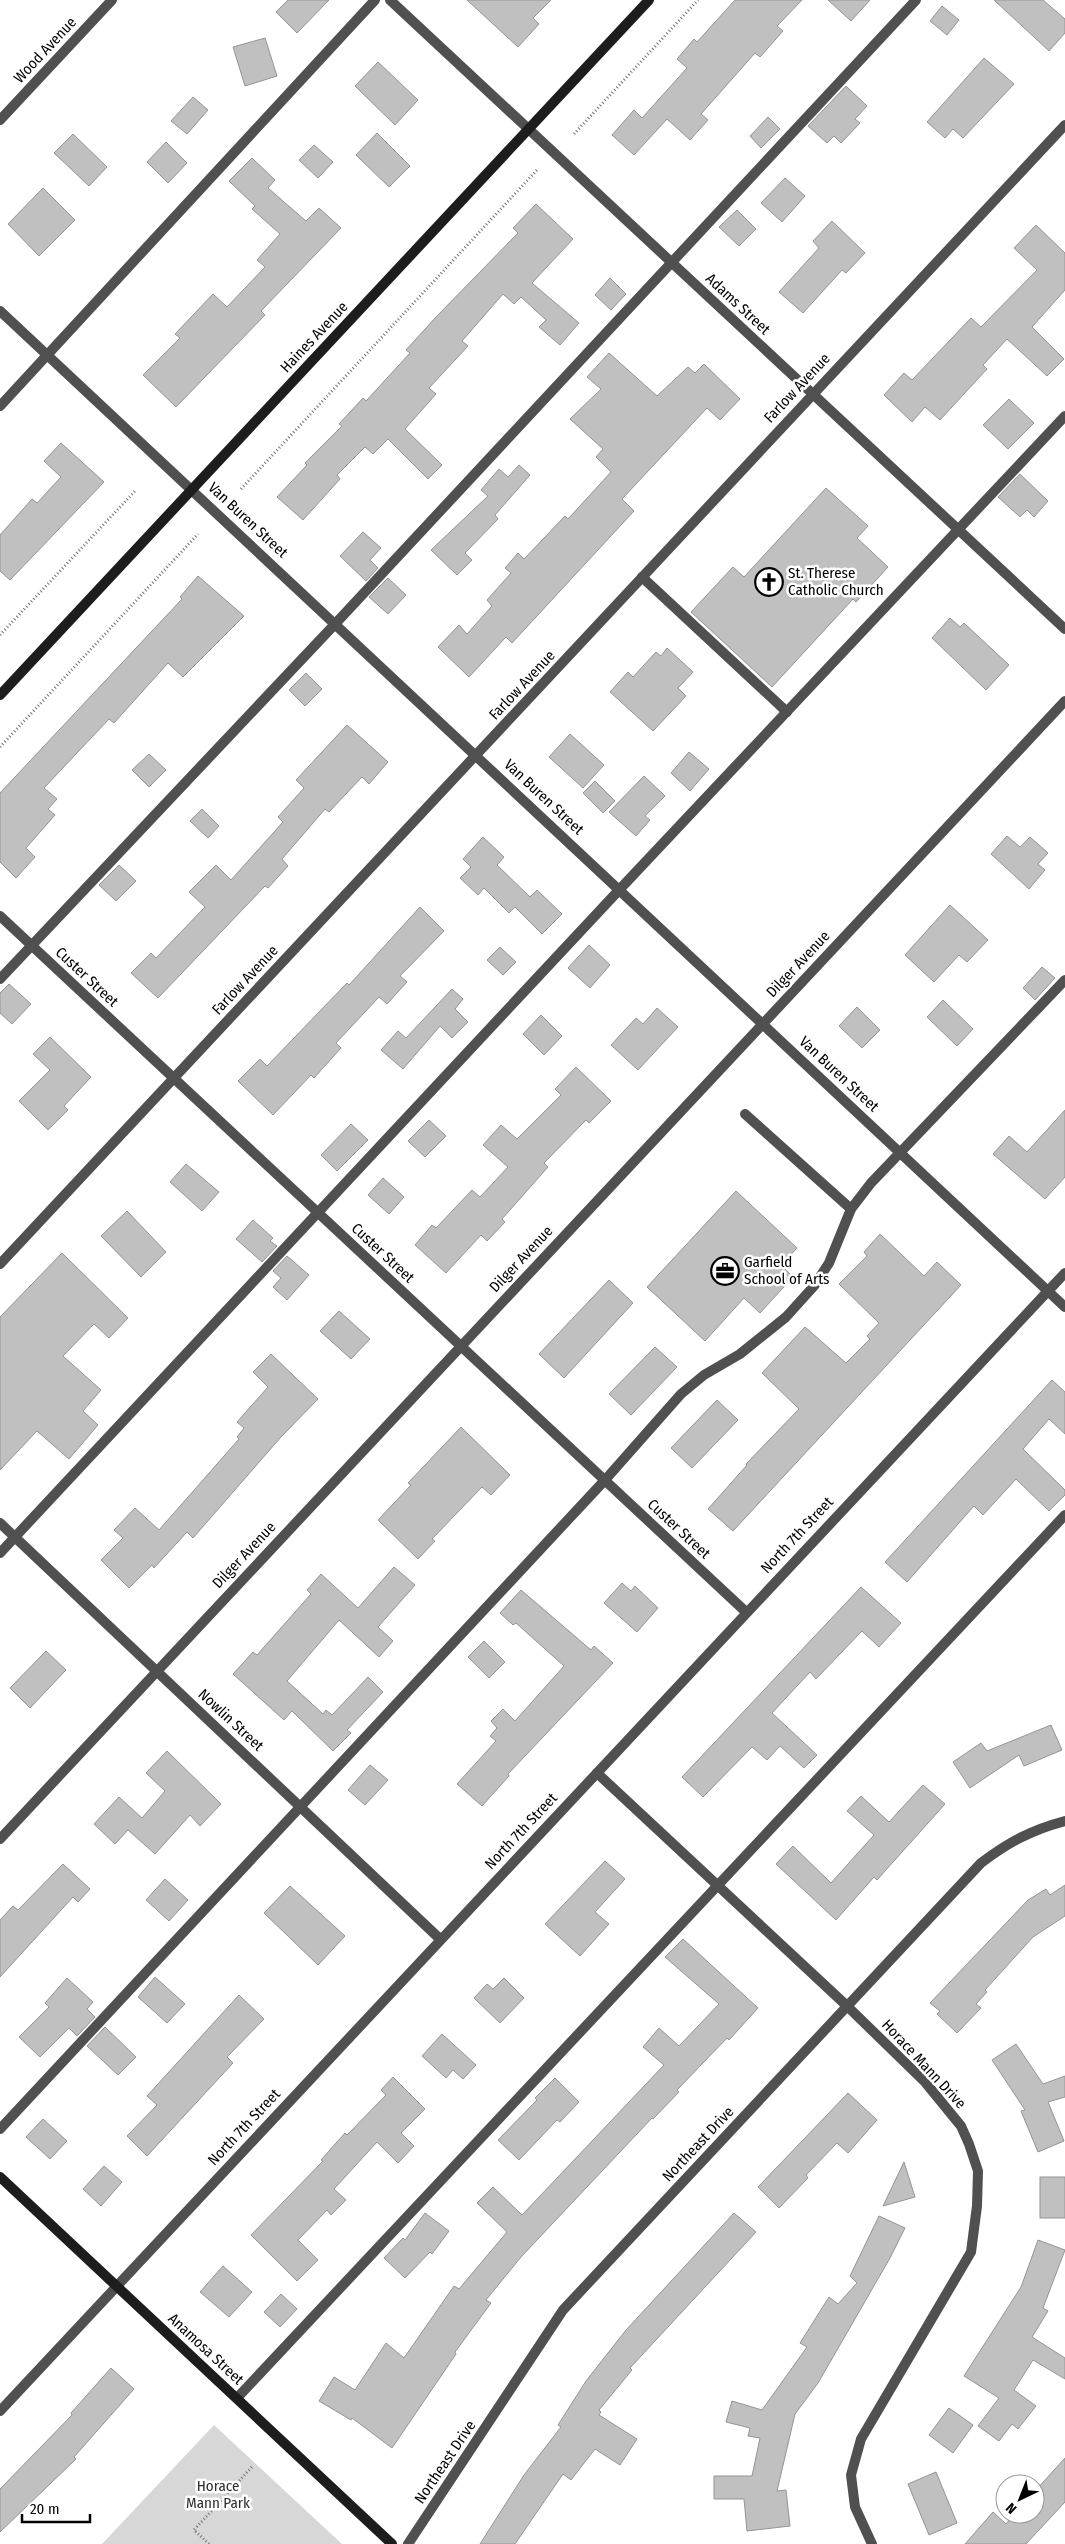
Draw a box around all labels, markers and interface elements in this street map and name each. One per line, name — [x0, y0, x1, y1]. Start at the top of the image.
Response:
street label: Wood Avenue — [10, 13, 80, 87]
street label: Adams Street — [702, 270, 774, 338]
street label: Haines Avenue — [277, 298, 351, 376]
street label: Farlow Avenue — [760, 350, 834, 426]
street label: Van Buren Street — [204, 478, 292, 562]
place label: St. Therese Catholic Church — [788, 564, 884, 599]
church icon: St. Therese Catholic Church — [754, 567, 784, 597]
street label: Farlow Avenue — [485, 647, 559, 723]
street label: Van Buren Street — [500, 755, 588, 839]
street label: Dilger Avenue — [763, 927, 833, 1001]
street label: Farlow Avenue — [208, 942, 282, 1018]
street label: Custer Street — [52, 943, 122, 1011]
street label: Van Buren Street — [795, 1032, 883, 1116]
street label: Custer Street — [348, 1219, 418, 1287]
street label: Dilger Avenue — [486, 1222, 556, 1296]
place label: Garfield School of Arts — [744, 1253, 829, 1288]
office icon: Garfield School of Arts — [710, 1256, 740, 1286]
street label: North 7th Street — [757, 1493, 837, 1577]
street label: Custer Street — [644, 1495, 714, 1563]
street label: Dilger Avenue — [209, 1518, 279, 1592]
street label: Nowlin Street — [195, 1685, 268, 1755]
street label: North 7th Street — [481, 1789, 561, 1873]
street label: Horace Mann Drive — [878, 2016, 970, 2112]
street label: North 7th Street — [204, 2085, 284, 2169]
street label: Northeast Drive — [659, 2103, 737, 2185]
street label: Anamosa Street — [165, 2309, 248, 2389]
street label: Northeast Drive — [411, 2417, 479, 2507]
north arrow — [995, 2474, 1045, 2524]
park label: Horace Mann Park — [186, 2477, 250, 2512]
scale bar — [22, 2492, 90, 2524]
text: N — [1003, 2499, 1020, 2517]
text: 20 m — [30, 2500, 60, 2518]

